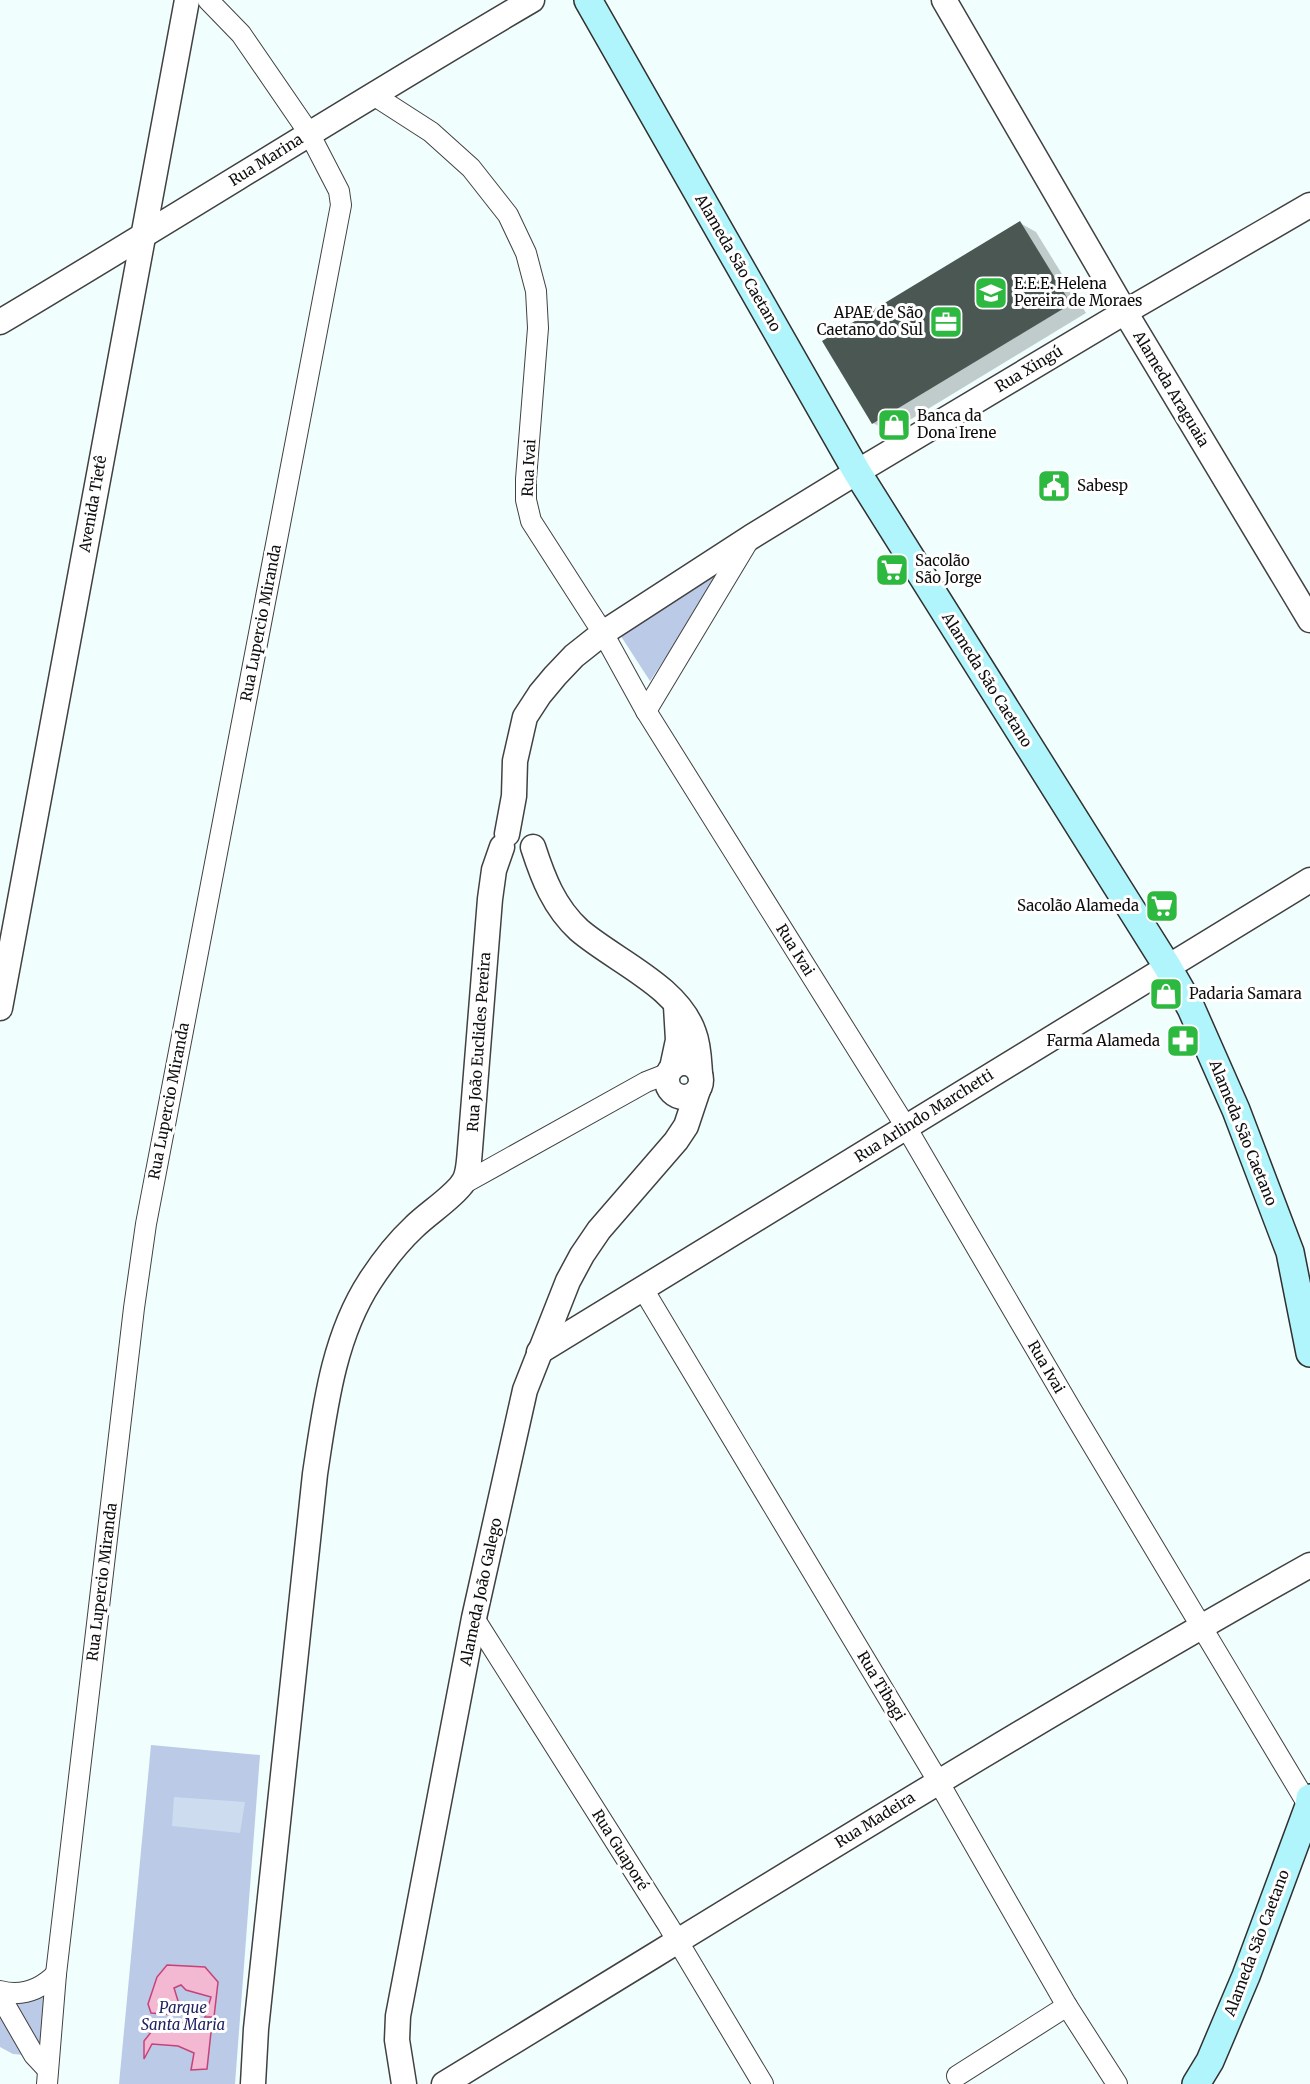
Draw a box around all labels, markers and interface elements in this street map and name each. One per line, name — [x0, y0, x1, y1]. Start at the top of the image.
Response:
street label: Rua Marina — [225, 129, 306, 190]
street label: Alameda São Caetano — [691, 190, 786, 335]
place label: E.E.E. Helena Pereira de Moraes — [1014, 274, 1142, 310]
school or university icon: E.E.E. Helena Pereira de Moraes — [973, 275, 1009, 311]
place label: APAE de São Caetano do Sul — [817, 303, 923, 339]
office icon: APAE de São Caetano do Sul — [928, 304, 964, 340]
street label: Alameda Araguaia — [1129, 326, 1214, 450]
street label: Rua Xingú — [992, 341, 1066, 396]
place label: Banca da Dona Irene — [917, 406, 996, 442]
shop icon: Banca da Dona Irene — [876, 407, 912, 443]
street label: Rua Ivai — [518, 439, 540, 497]
street label: Avenida Tietê — [74, 454, 110, 555]
public building icon: Sabesp — [1036, 468, 1072, 504]
place label: Sabesp — [1077, 476, 1128, 495]
street label: Rua Lupercio Miranda — [236, 543, 285, 703]
place label: Sacolão São Jorge — [915, 551, 982, 587]
supermarket icon: Sacolão São Jorge — [874, 552, 910, 588]
street label: Alameda São Caetano — [938, 608, 1037, 751]
supermarket icon: Sacolão Alameda — [1144, 888, 1180, 924]
place label: Sacolão Alameda — [1017, 896, 1139, 915]
street label: Rua Ivai — [772, 920, 819, 979]
street label: Rua João Euclides Pereira — [463, 951, 494, 1133]
shop icon: Padaria Samara — [1148, 976, 1184, 1012]
place label: Padaria Samara — [1189, 984, 1302, 1003]
street label: Rua Lupercio Miranda — [144, 1021, 193, 1181]
pharmacy icon: Farma Alameda — [1165, 1023, 1201, 1059]
place label: Farma Alameda — [1047, 1031, 1160, 1050]
street label: Alameda São Caetano — [1205, 1056, 1281, 1209]
street label: Rua Arlindo Marchetti — [851, 1065, 997, 1166]
street label: Rua Ivai — [1024, 1337, 1069, 1397]
street label: Rua Lupercio Miranda — [82, 1502, 121, 1662]
street label: Alameda João Galego — [455, 1516, 506, 1669]
street label: Rua Tibagi — [853, 1648, 910, 1724]
street label: Rua Madeira — [831, 1787, 918, 1852]
street label: Rua Guaporé — [588, 1806, 653, 1894]
street label: Alameda São Caetano — [1219, 1867, 1293, 2020]
park label: Parque Santa Maria — [141, 1998, 225, 2034]

